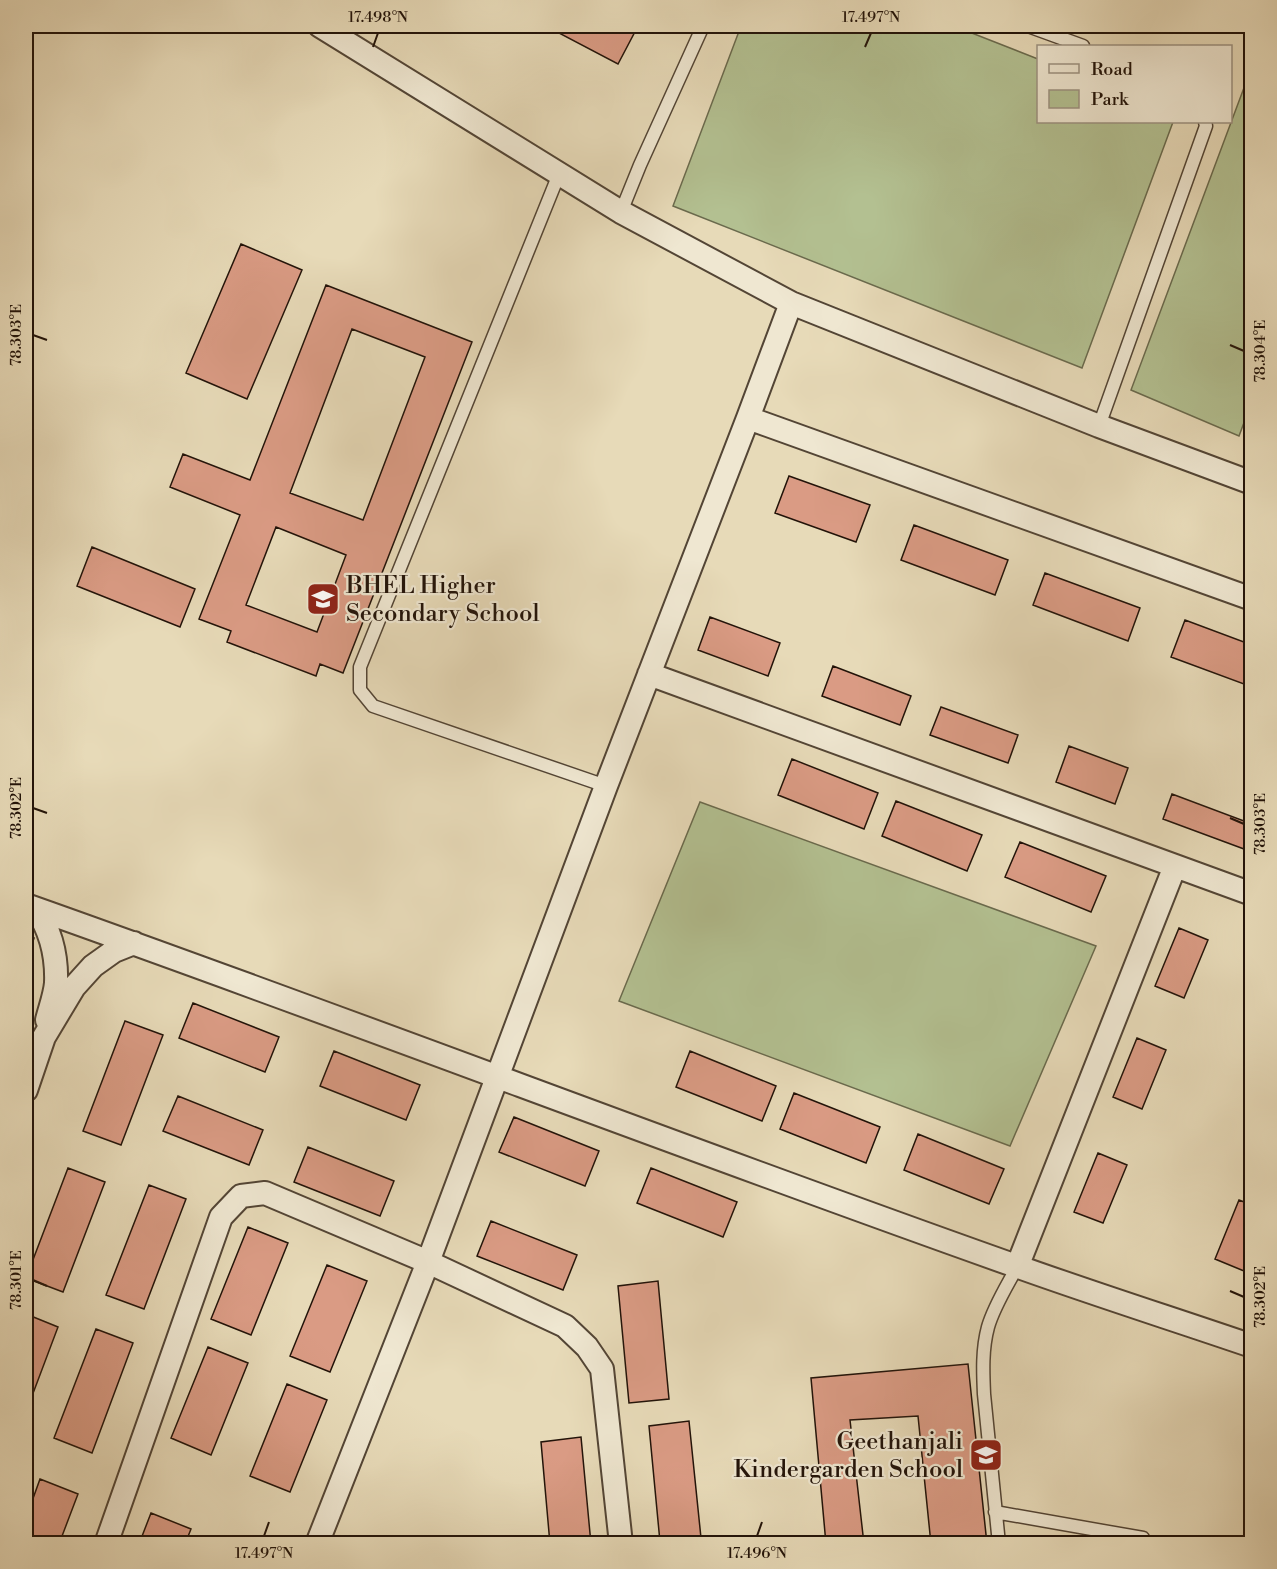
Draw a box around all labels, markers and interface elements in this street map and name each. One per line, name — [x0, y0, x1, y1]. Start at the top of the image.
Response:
text: 17.498°N — [348, 8, 408, 27]
text: 17.497°N — [842, 8, 900, 27]
legend — [1037, 45, 1232, 123]
text: Road — [1091, 58, 1134, 81]
text: Park — [1091, 88, 1130, 111]
text: 78.303°E — [7, 304, 26, 366]
text: 78.304°E — [1251, 320, 1270, 382]
place label: BHEL Higher Secondary School — [345, 571, 540, 629]
school or university icon: BHEL Higher Secondary School — [305, 581, 341, 617]
text: 78.302°E — [7, 777, 26, 839]
text: 78.303°E — [1251, 793, 1270, 855]
text: 78.301°E — [7, 1250, 26, 1310]
text: 78.302°E — [1251, 1266, 1270, 1328]
place label: Geethanjali Kindergarden School — [734, 1427, 963, 1485]
school or university icon: Geethanjali Kindergarden School — [968, 1437, 1004, 1473]
text: 17.497°N — [235, 1544, 293, 1563]
text: 17.496°N — [727, 1544, 787, 1563]

